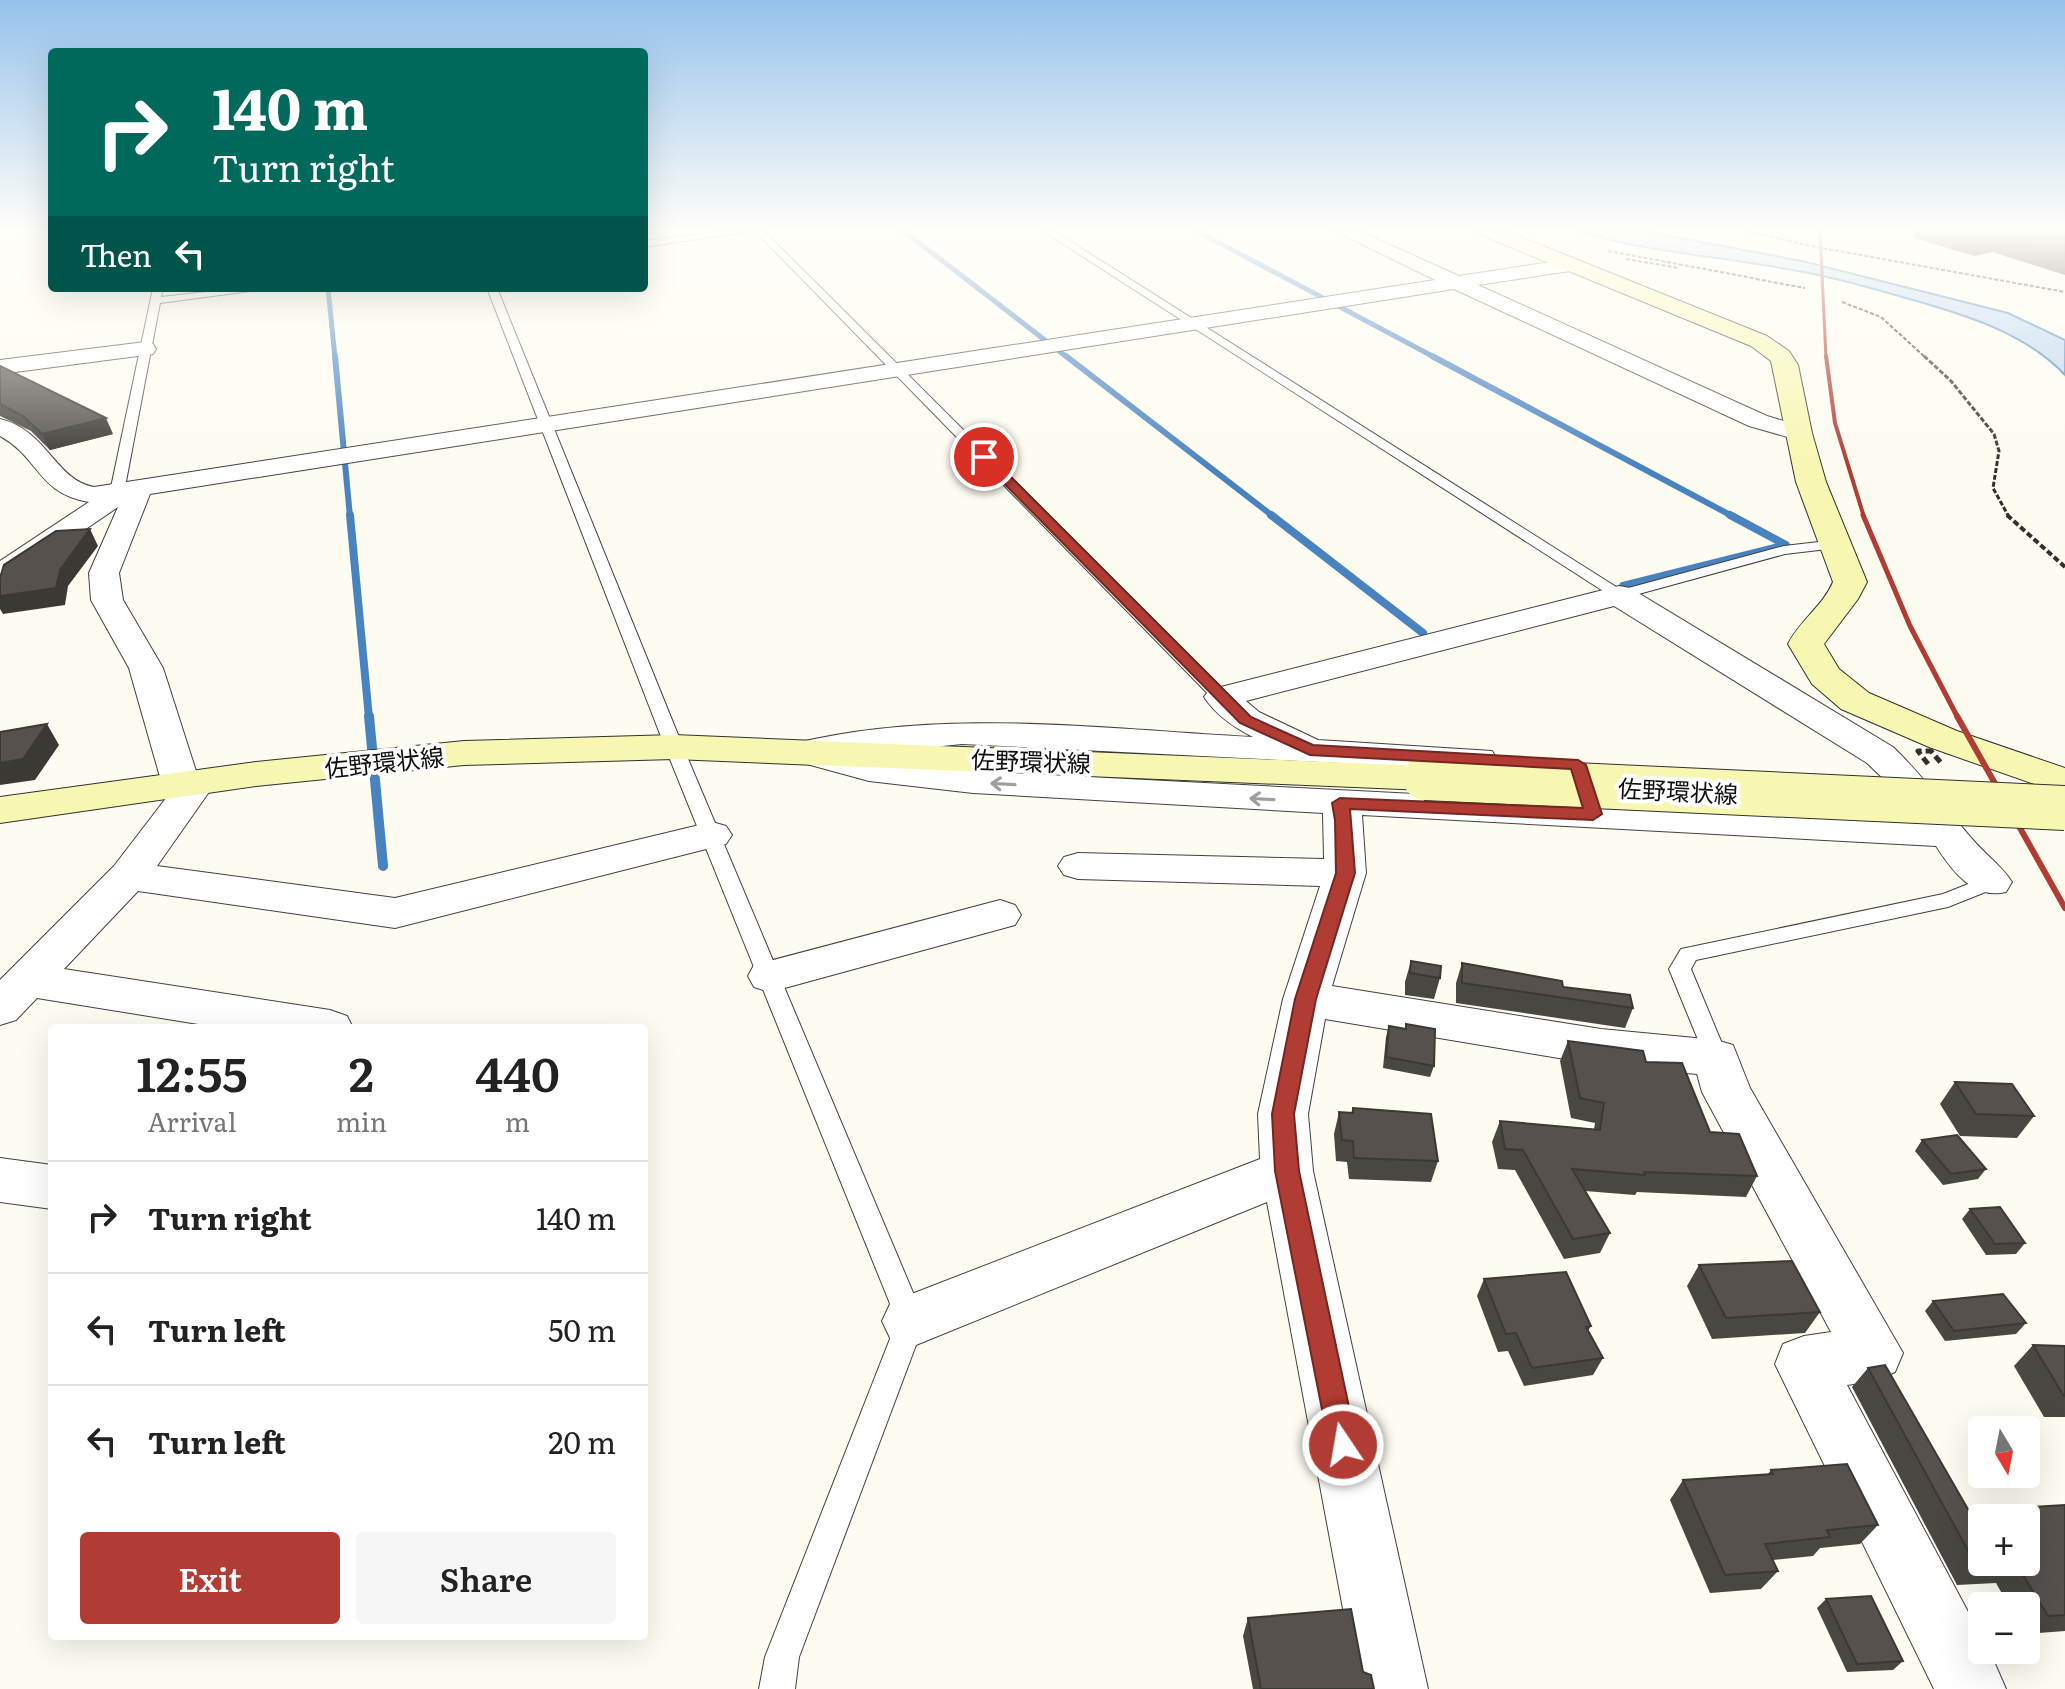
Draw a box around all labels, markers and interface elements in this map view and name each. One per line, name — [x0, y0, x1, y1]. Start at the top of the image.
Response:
text: 140 m — [212, 64, 368, 147]
icon: right — [80, 80, 184, 184]
text: Turn right — [212, 140, 395, 193]
text: Then — [80, 232, 152, 276]
icon: left — [168, 232, 212, 276]
pin — [950, 423, 1018, 491]
icon: arrive — [962, 435, 1006, 479]
street label: 佐野環状線 — [322, 737, 446, 785]
street label: 佐野環状線 — [970, 740, 1092, 780]
street label: 佐野環状線 — [1617, 769, 1739, 811]
one-way arrow — [990, 776, 1017, 791]
one-way arrow — [1249, 791, 1276, 806]
text: 12:55 — [136, 1036, 248, 1107]
text: 2 — [349, 1036, 374, 1107]
text: 440 — [475, 1036, 560, 1107]
text: Arrival — [148, 1101, 236, 1140]
text: min — [336, 1101, 387, 1140]
text: m — [505, 1101, 530, 1140]
icon: right — [80, 1195, 124, 1239]
text: Turn right — [148, 1195, 312, 1239]
text: 140 m — [536, 1195, 616, 1239]
icon: left — [80, 1307, 124, 1351]
text: Turn left — [148, 1307, 286, 1351]
text: 50 m — [548, 1307, 616, 1351]
position arrow — [1301, 1403, 1385, 1487]
north arrow — [1968, 1416, 2040, 1488]
map controls — [1968, 1416, 2040, 1664]
icon: left — [80, 1419, 124, 1463]
text: Turn left — [148, 1419, 286, 1463]
text: 20 m — [548, 1419, 616, 1463]
button: + — [1968, 1504, 2040, 1576]
button: Exit — [80, 1532, 340, 1624]
button: Share — [356, 1532, 616, 1624]
button: − — [1968, 1592, 2040, 1664]

